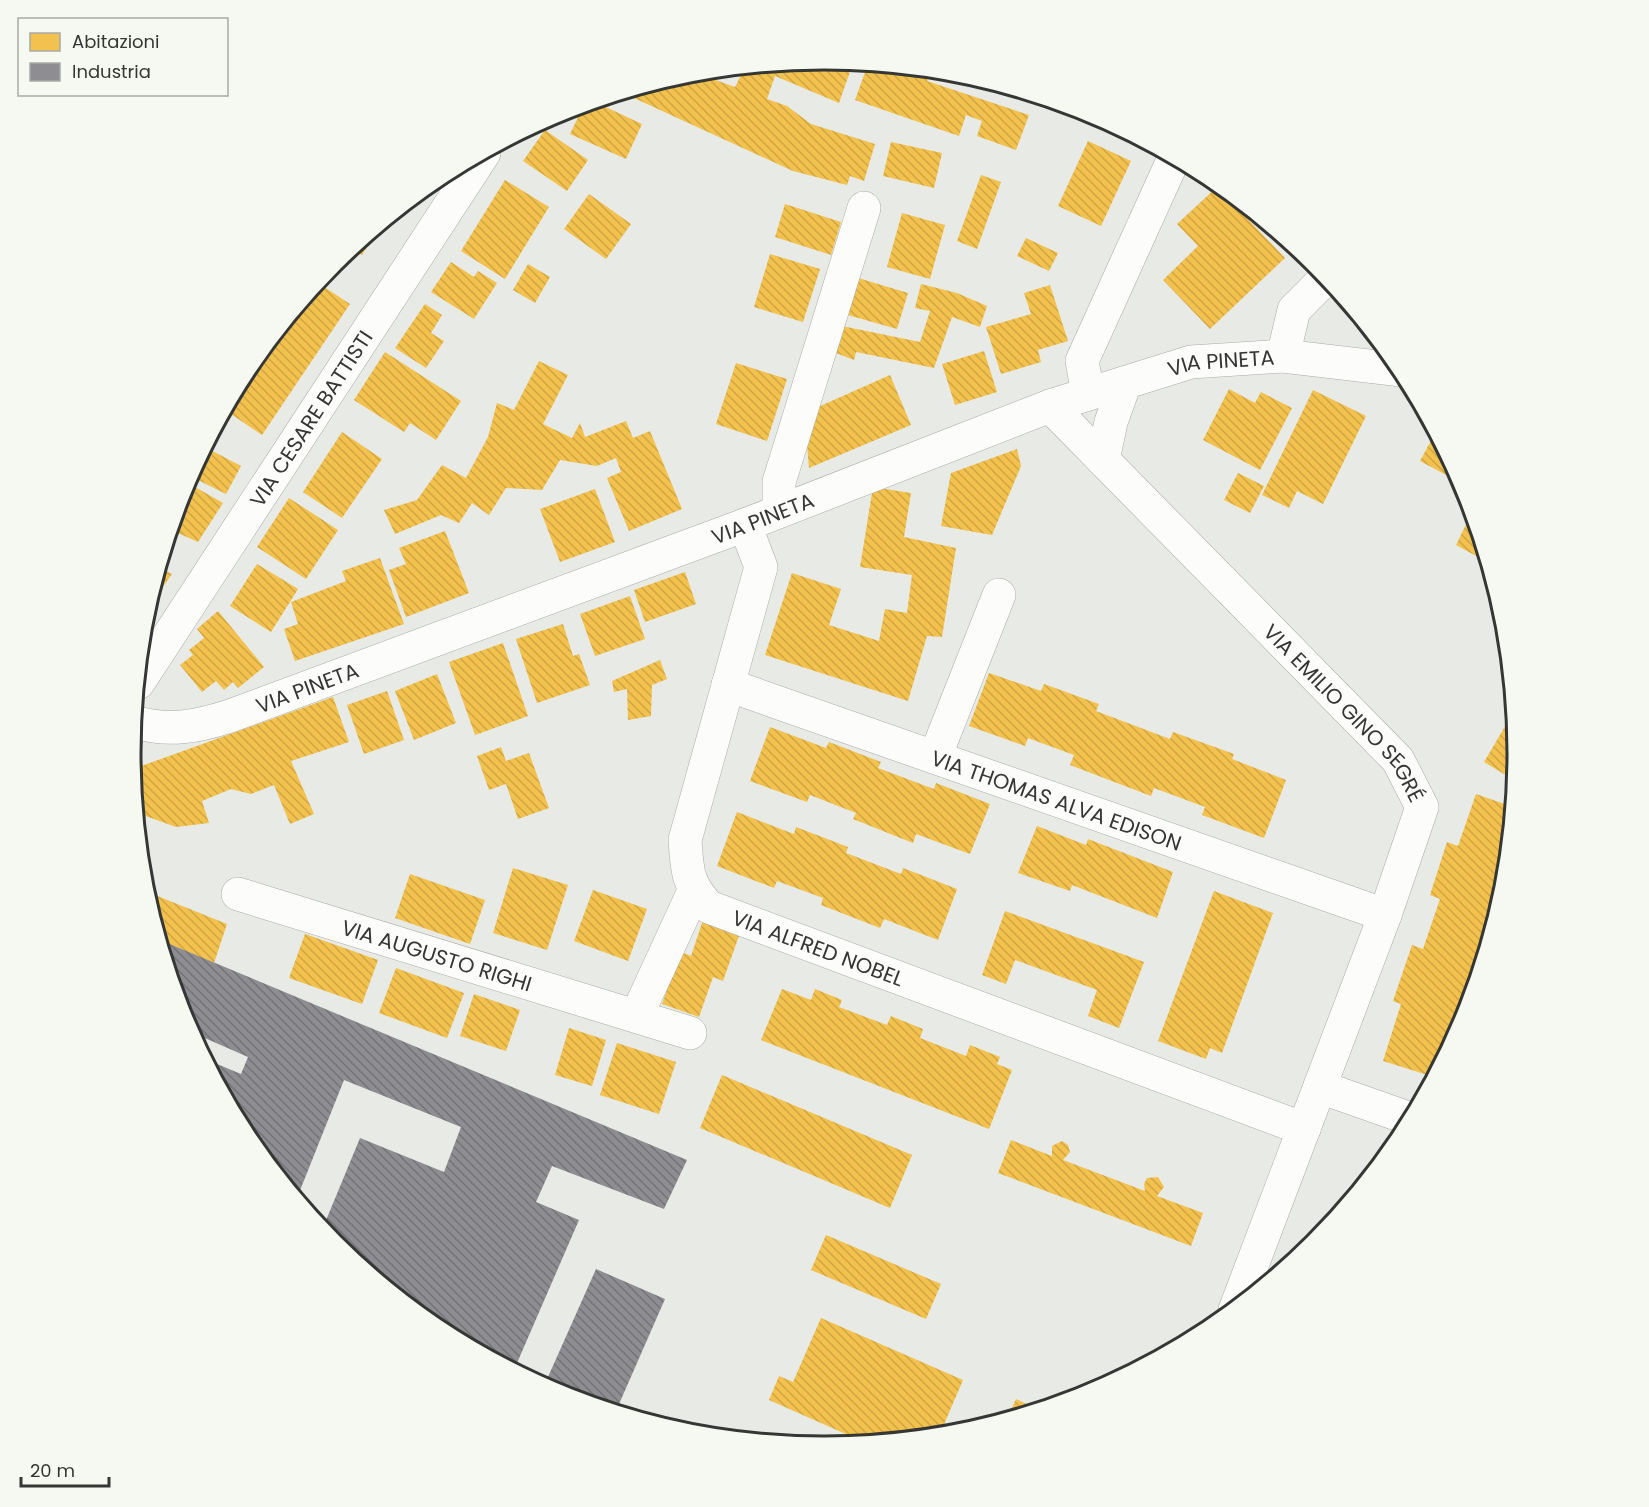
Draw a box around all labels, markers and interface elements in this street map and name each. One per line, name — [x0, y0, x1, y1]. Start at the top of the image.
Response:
legend — [18, 18, 228, 96]
text: Abitazioni — [72, 29, 160, 54]
text: Industria — [72, 59, 151, 84]
street label: VIA CESARE BATTISTI — [242, 324, 379, 512]
street label: VIA PINETA — [1164, 342, 1275, 383]
street label: VIA PINETA — [707, 485, 818, 551]
street label: VIA EMILIO GINO SEGRÉ — [1257, 617, 1431, 807]
street label: VIA PINETA — [252, 655, 363, 720]
street label: VIA THOMAS ALVA EDISON — [927, 743, 1186, 857]
street label: VIA ALFRED NOBEL — [728, 902, 908, 993]
street label: VIA AUGUSTO RIGHI — [338, 912, 536, 998]
scale bar — [21, 1450, 110, 1488]
text: 20 m — [30, 1458, 75, 1483]

